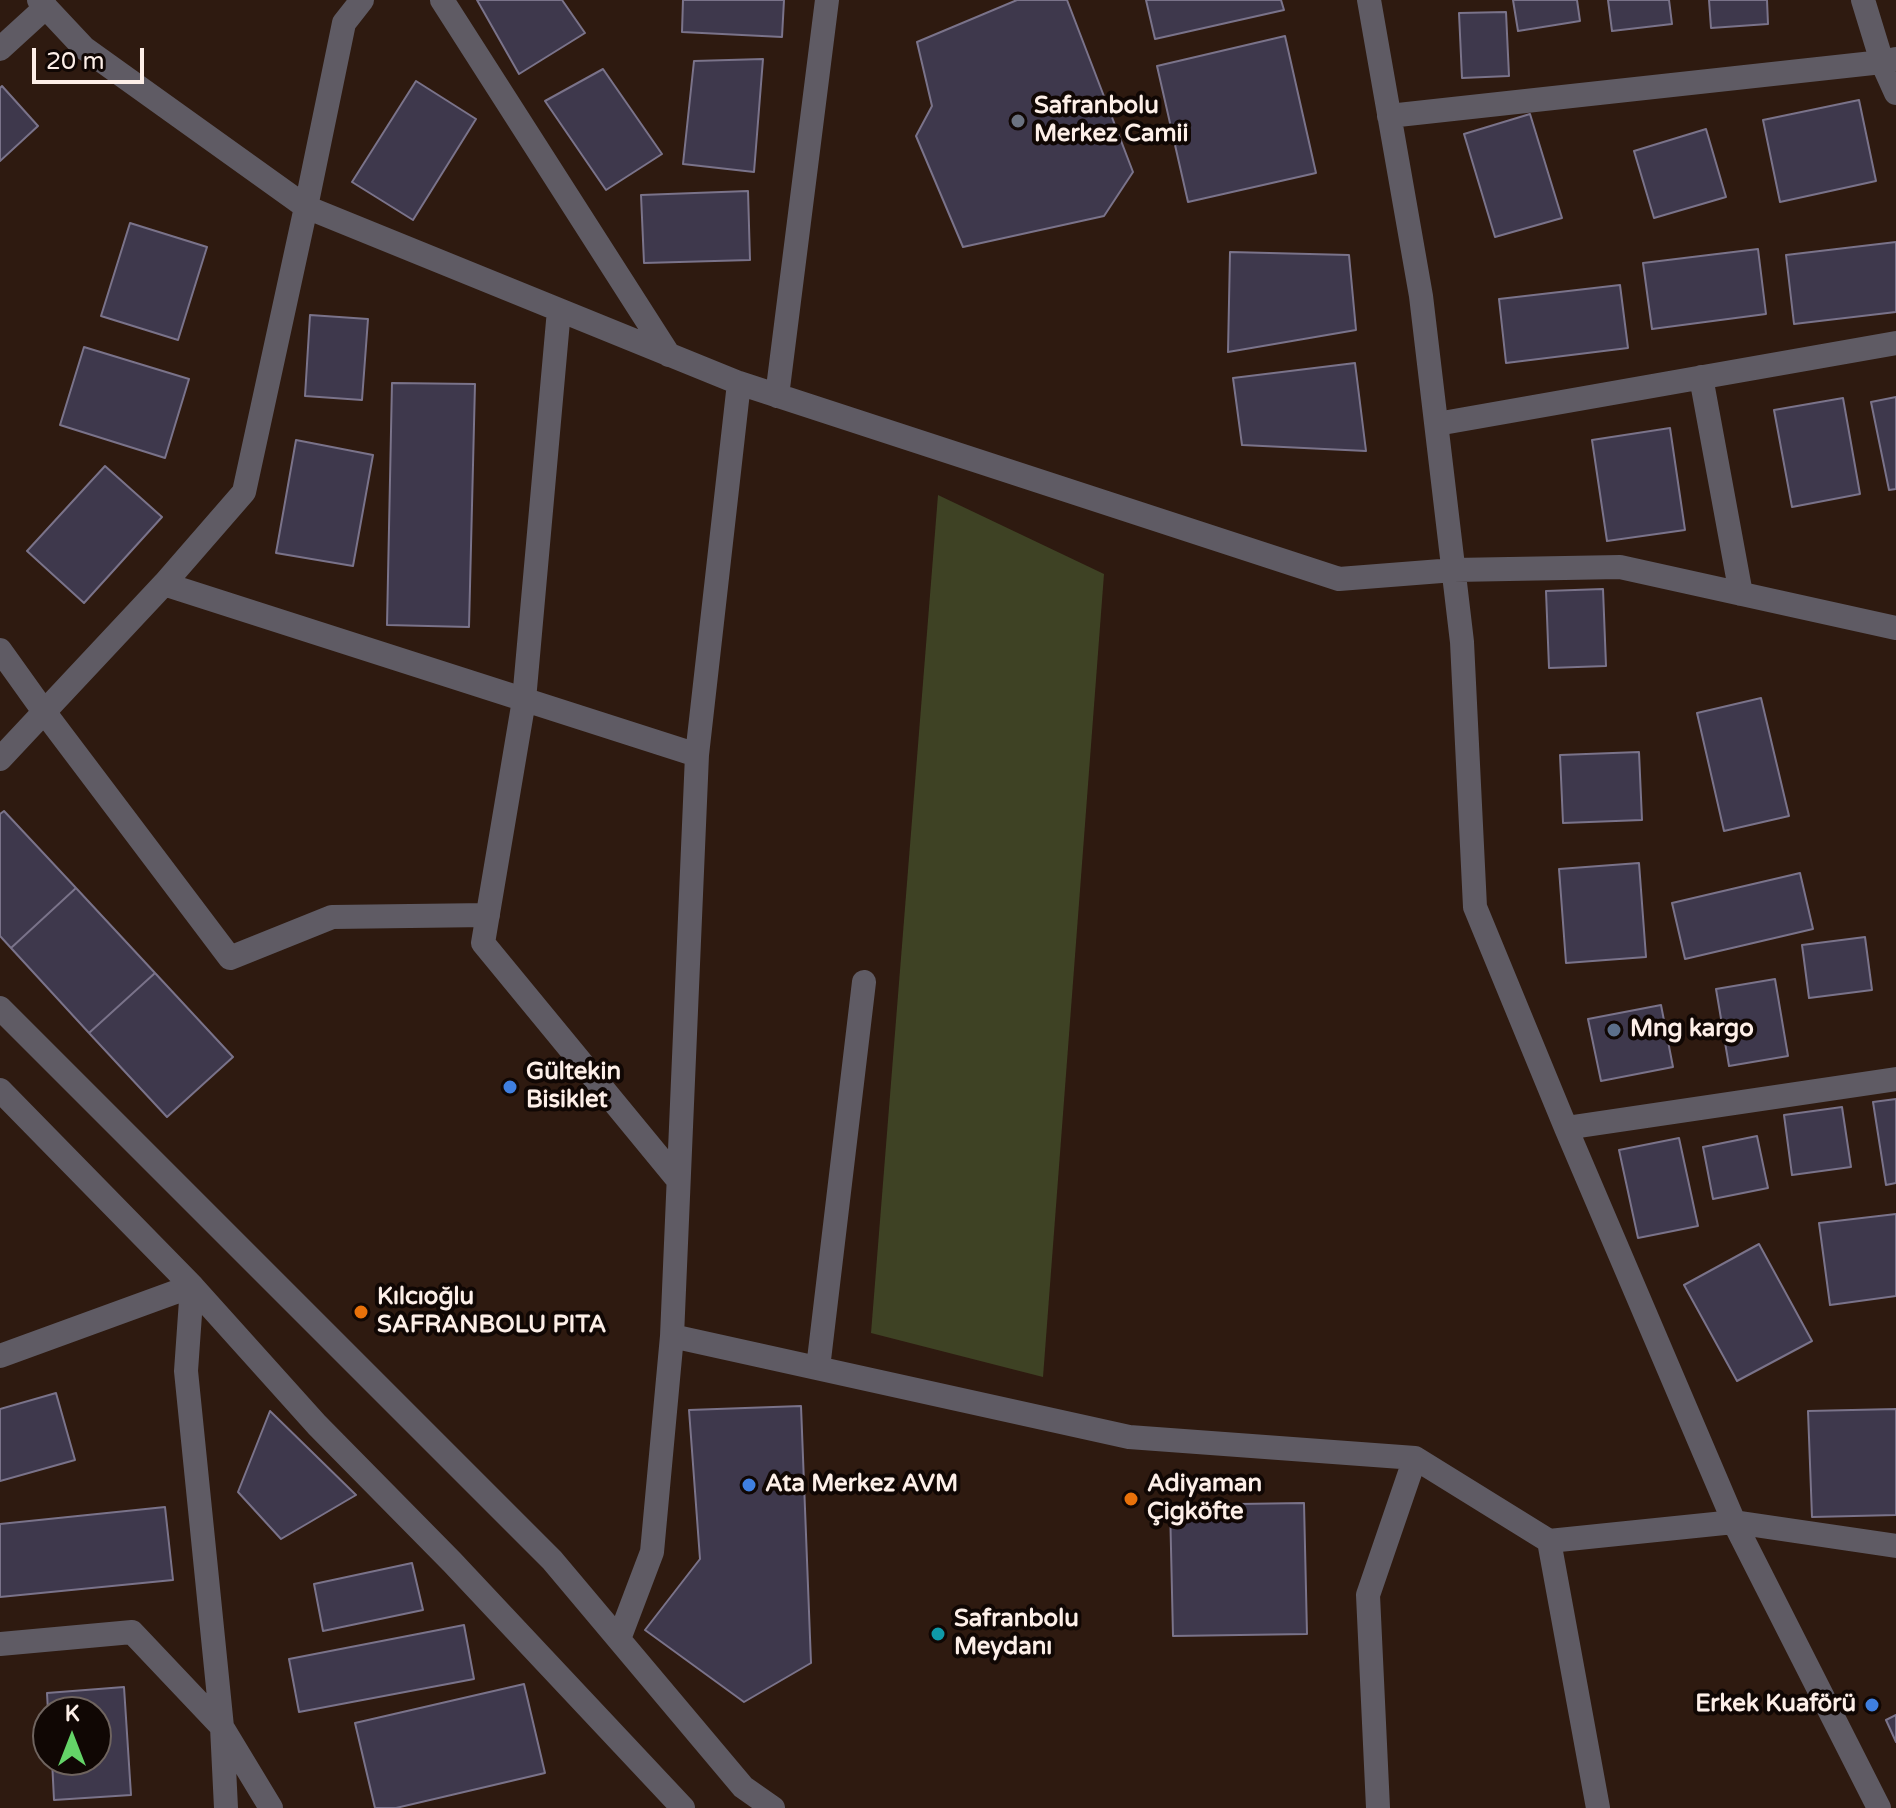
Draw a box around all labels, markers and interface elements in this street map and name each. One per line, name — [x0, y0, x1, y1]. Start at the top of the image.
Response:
scale bar — [36, 32, 148, 82]
text: 20 m — [46, 47, 104, 76]
place label: Safranbolu Merkez Camii — [1034, 93, 1188, 149]
marker: Safranbolu Merkez Camii — [1009, 112, 1027, 130]
place label: Mng kargo — [1630, 1016, 1754, 1044]
marker: Mng kargo — [1605, 1021, 1623, 1039]
place label: Gültekin Bisiklet — [526, 1059, 621, 1115]
marker: Gültekin Bisiklet — [501, 1078, 519, 1096]
place label: Kılcıoğlu SAFRANBOLU PITA — [377, 1284, 606, 1340]
marker: Kılcıoğlu SAFRANBOLU PITA — [352, 1303, 370, 1321]
place label: Ata Merkez AVM — [765, 1471, 958, 1499]
place label: Adiyaman Çigköfte — [1147, 1471, 1262, 1527]
marker: Ata Merkez AVM — [740, 1476, 758, 1494]
marker: Adiyaman Çigköfte — [1122, 1490, 1140, 1508]
place label: Safranbolu Meydanı — [954, 1606, 1079, 1662]
marker: Safranbolu Meydanı — [929, 1625, 947, 1643]
place label: Erkek Kuaförü — [1695, 1691, 1856, 1719]
north arrow — [32, 1696, 112, 1776]
marker: Erkek Kuaförü — [1863, 1696, 1881, 1714]
text: K — [65, 1701, 79, 1727]

